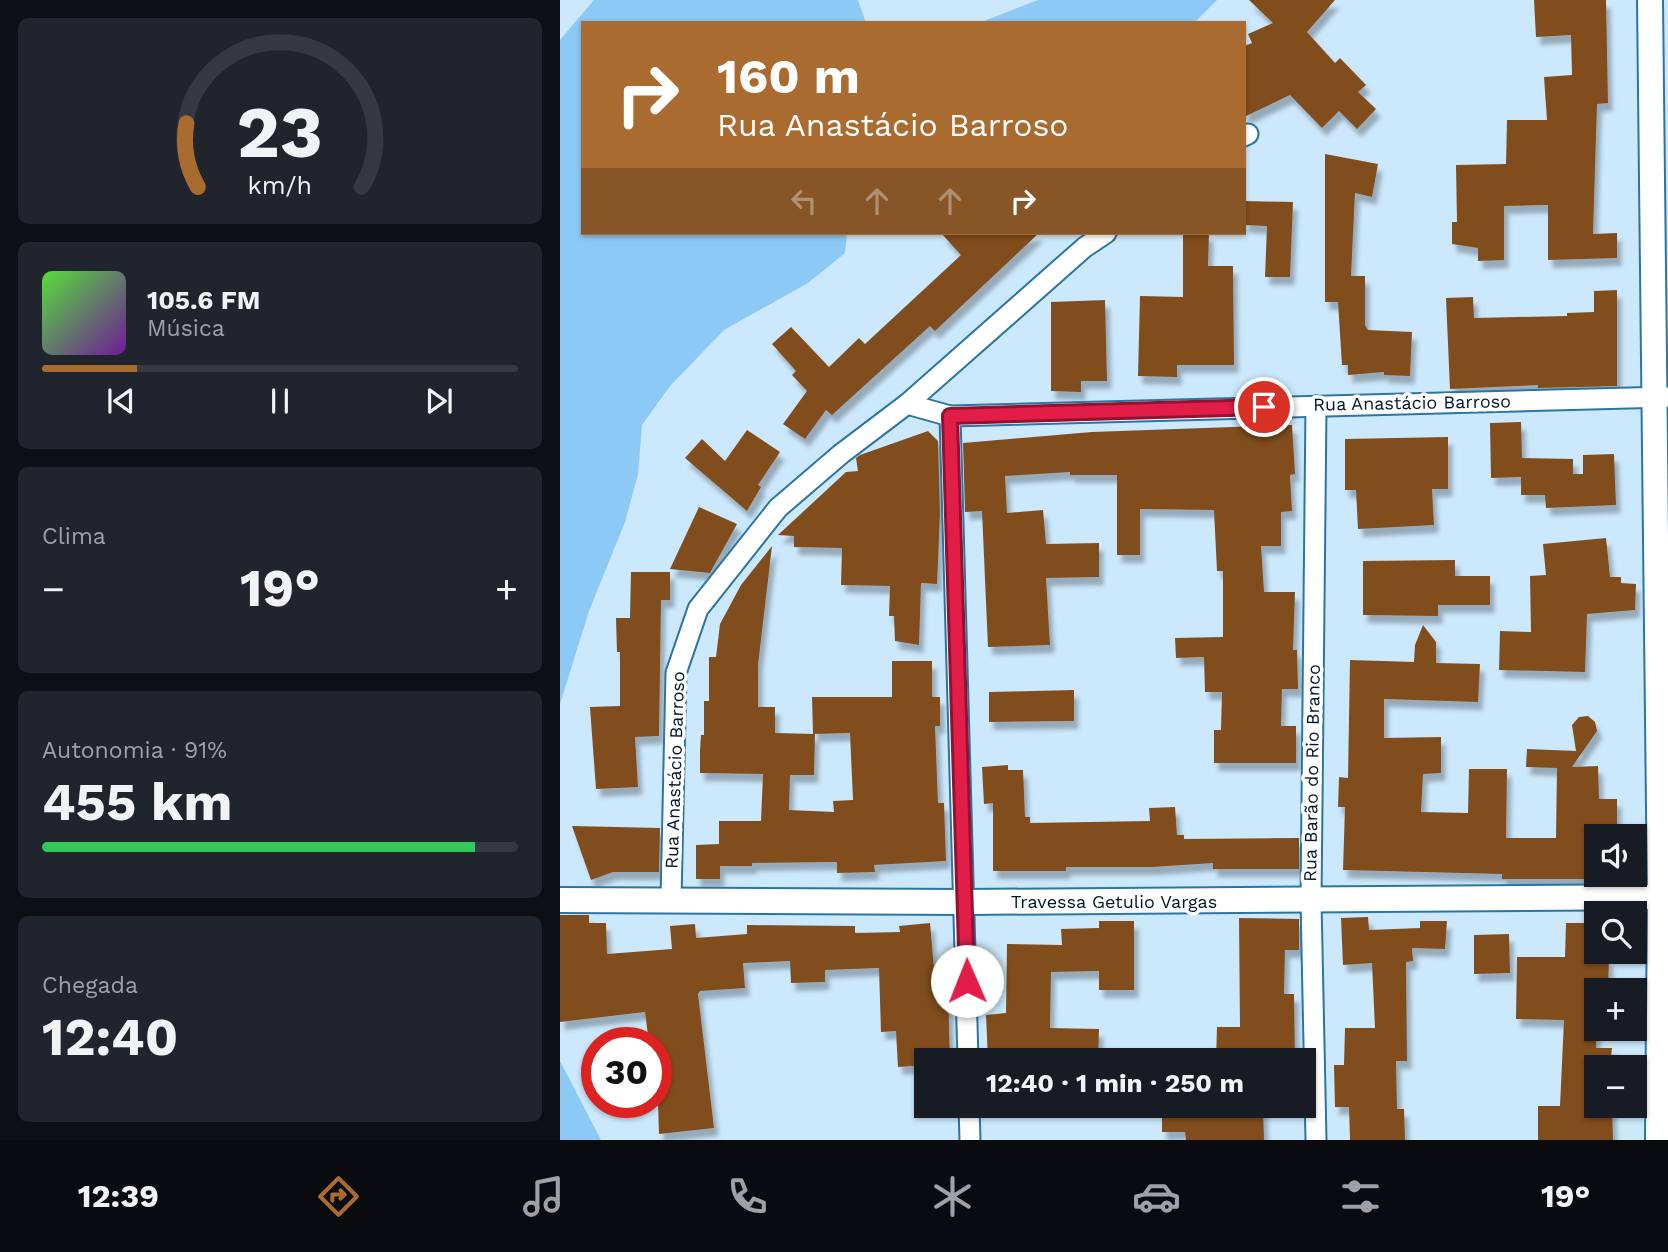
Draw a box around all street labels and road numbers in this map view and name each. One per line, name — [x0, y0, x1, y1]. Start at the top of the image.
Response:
street label: Rua Anastácio Barroso — [1313, 390, 1511, 415]
street label: Rua Barão do Rio Branco — [1299, 664, 1324, 882]
street label: Rua Anastácio Barroso — [661, 671, 688, 869]
street label: Travessa Getulio Vargas — [1011, 891, 1217, 912]

